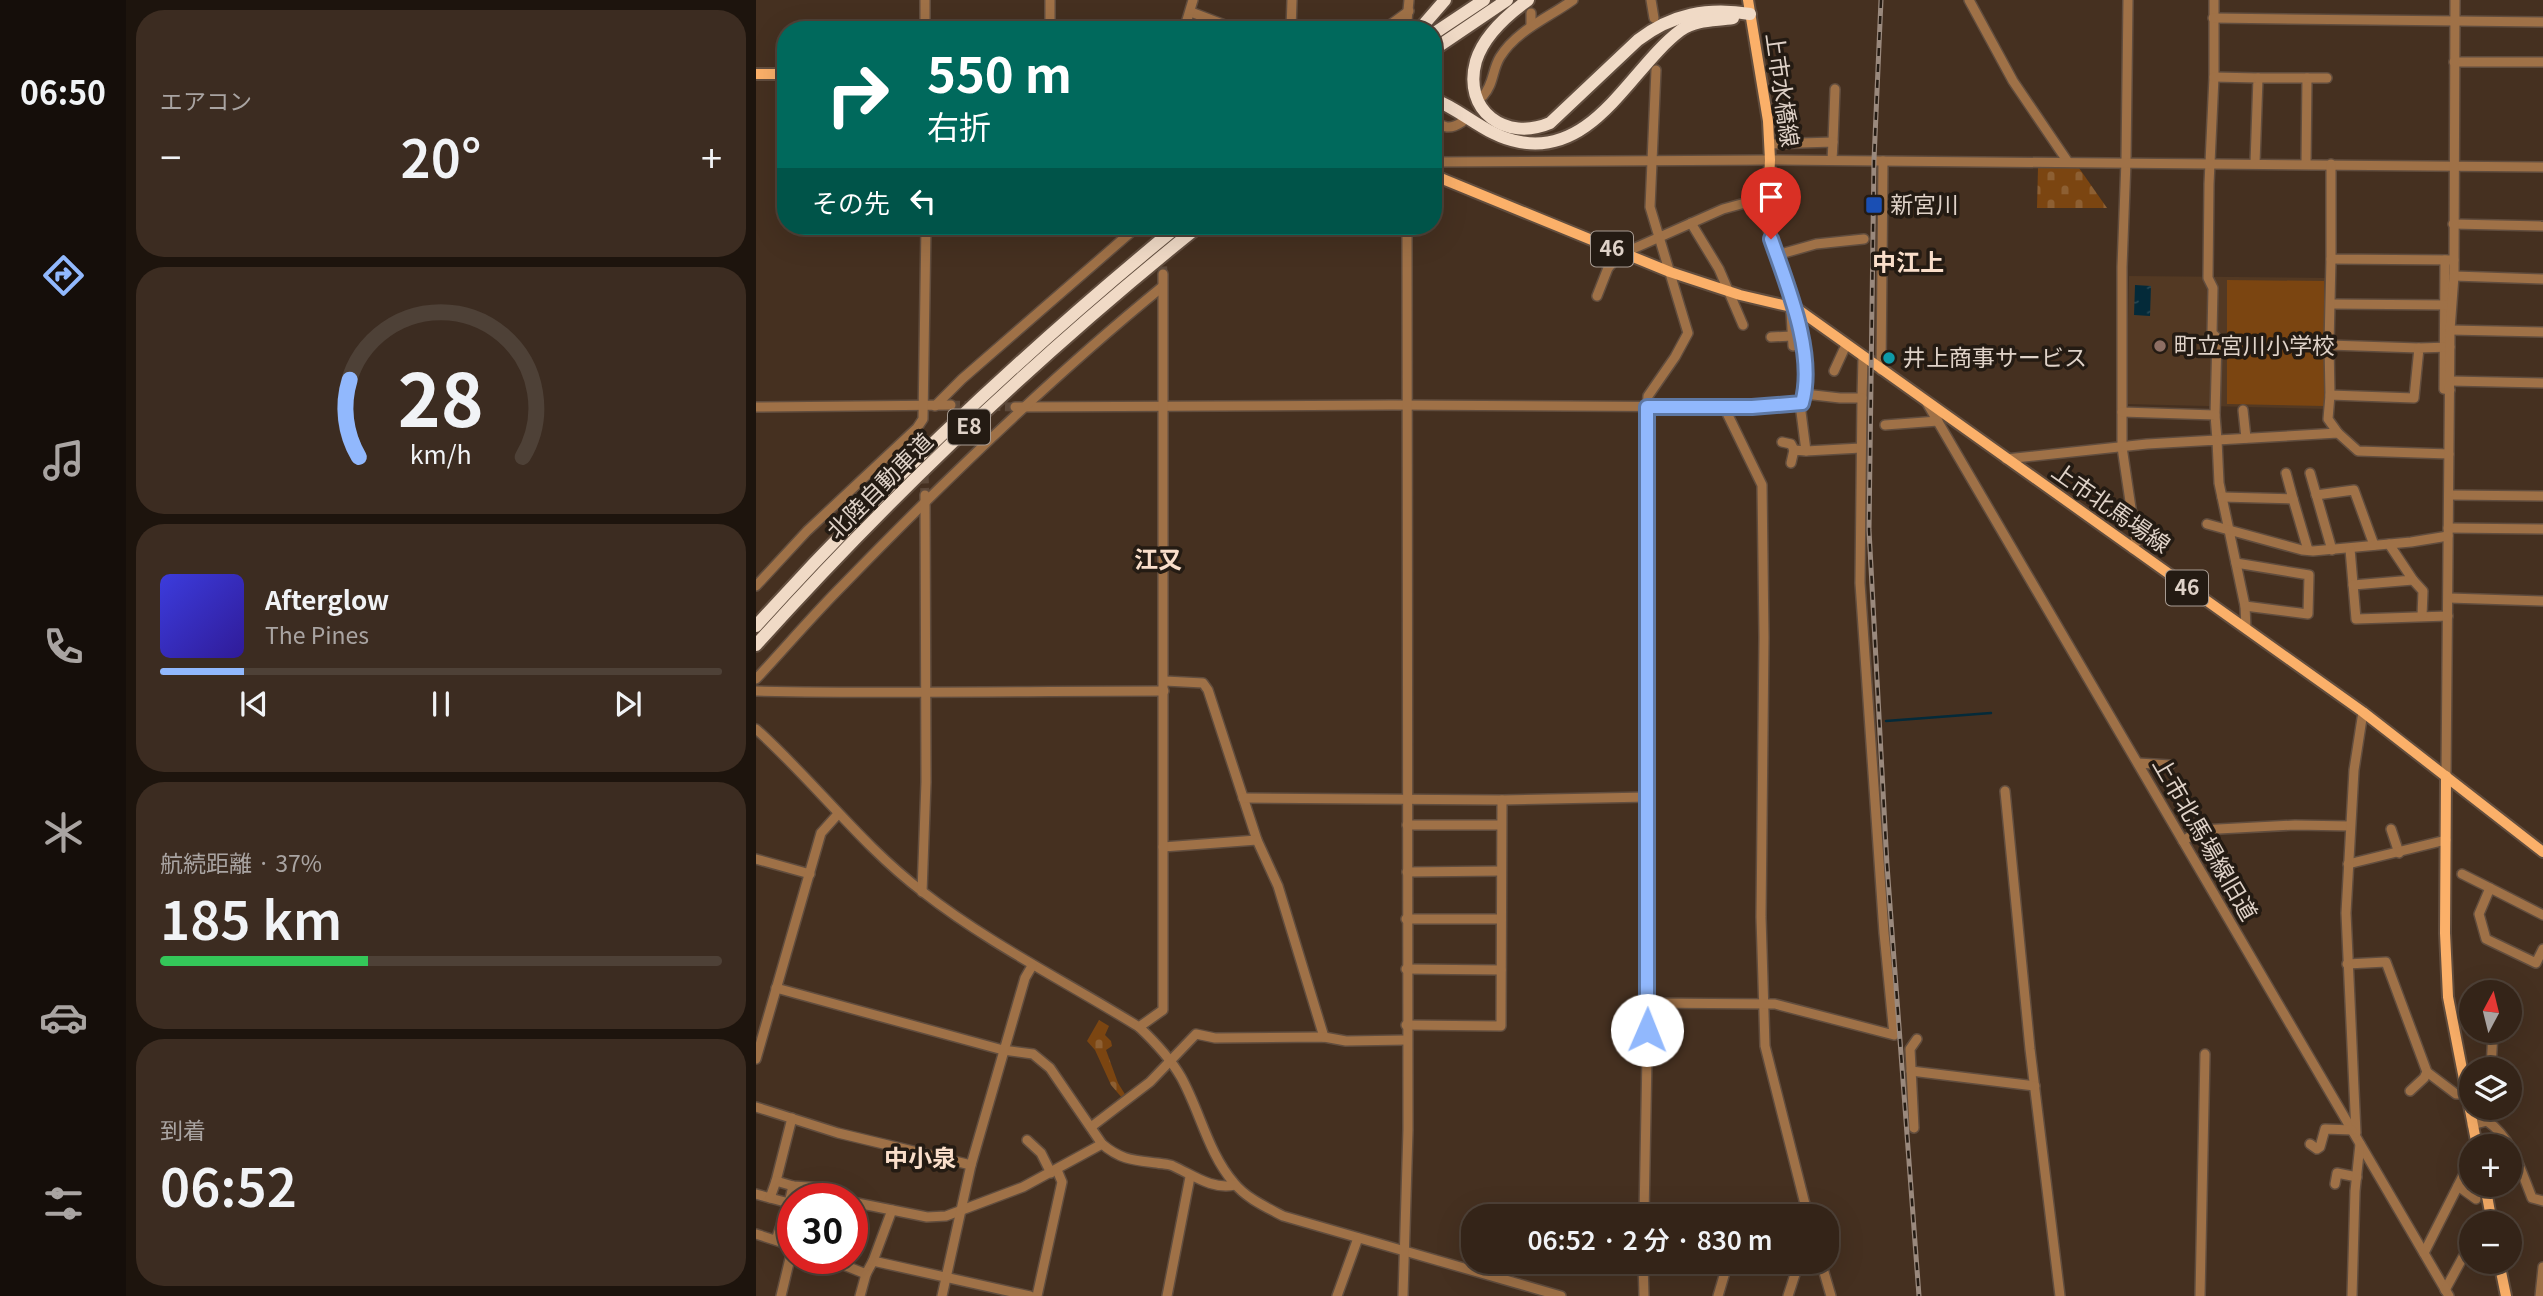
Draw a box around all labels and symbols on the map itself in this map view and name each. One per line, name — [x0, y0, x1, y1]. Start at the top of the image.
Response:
street label: 上市水橋線 — [1759, 30, 1809, 149]
pin — [1741, 167, 1801, 239]
place label: 新宮川 — [1890, 186, 1959, 220]
marker: 新宮川 — [1864, 195, 1884, 215]
road number: 46 — [1591, 232, 1633, 266]
district label: 中江上 — [1872, 243, 1944, 278]
place label: 町立宮川小学校 — [2174, 327, 2335, 361]
marker: 町立宮川小学校 — [2152, 338, 2168, 354]
place label: 井上商事サービス — [1903, 339, 2087, 373]
marker: 井上商事サービス — [1881, 350, 1897, 366]
road number: E8 — [948, 410, 990, 444]
street label: 北陸自動車道 — [818, 424, 939, 545]
street label: 上市北馬場線 — [2046, 453, 2178, 560]
district label: 江又 — [1134, 540, 1182, 575]
road number: 46 — [2166, 570, 2208, 606]
street label: 上市北馬場線旧道 — [2146, 750, 2267, 926]
north arrow — [2459, 980, 2522, 1043]
position arrow — [1610, 993, 1684, 1067]
district label: 中小泉 — [884, 1139, 956, 1174]
speed limit sign: 30 — [777, 1183, 868, 1274]

